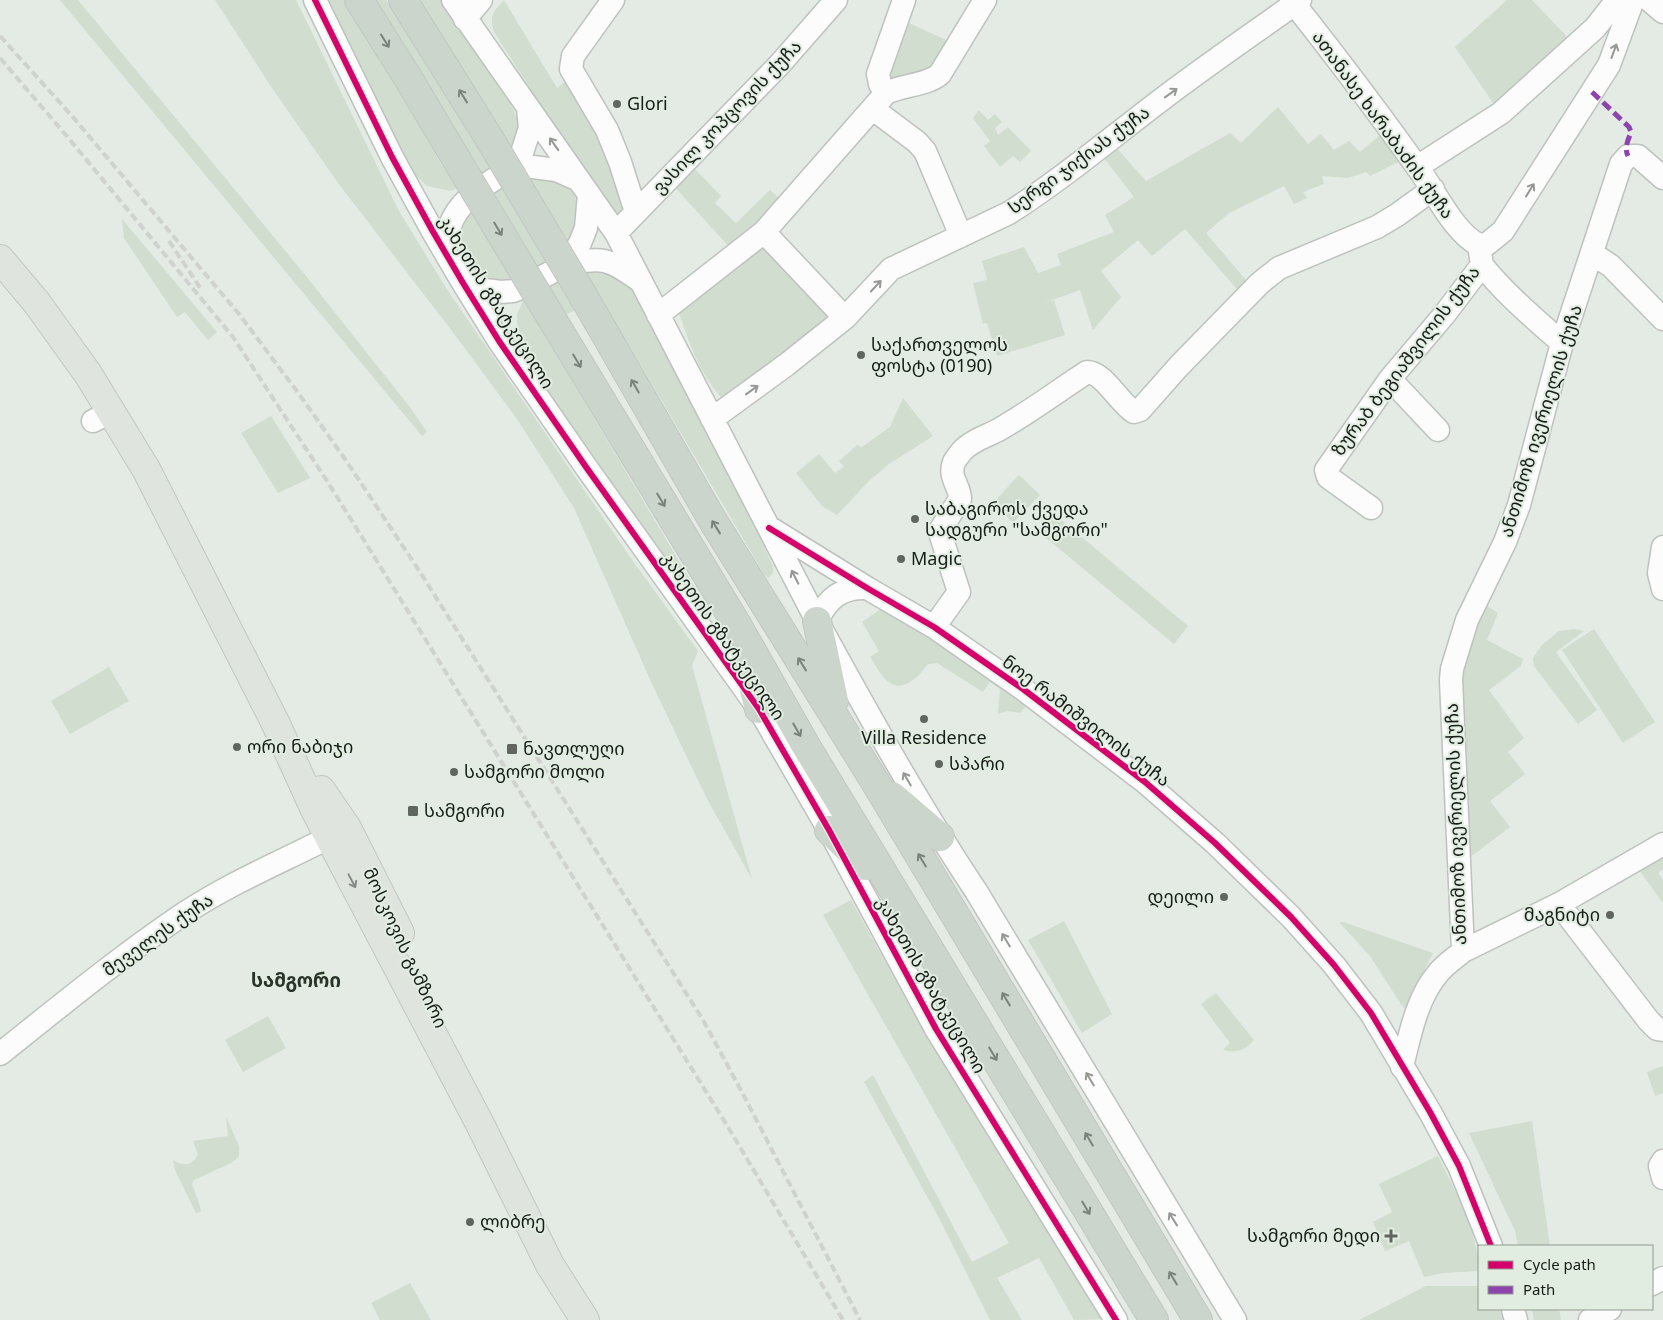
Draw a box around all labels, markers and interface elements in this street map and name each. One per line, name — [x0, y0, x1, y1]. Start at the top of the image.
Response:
street label: ათანასე ხარაბაძის ქუჩა — [1307, 26, 1460, 223]
one-way arrow — [380, 34, 390, 48]
street label: ვასილ კოპცოვის ქუჩა — [646, 34, 806, 198]
one-way arrow — [1610, 44, 1619, 60]
one-way arrow — [1164, 88, 1178, 98]
one-way arrow — [458, 90, 468, 104]
place label: Glori — [627, 91, 668, 115]
marker: Glori — [611, 98, 623, 110]
street label: სერგი ჯიქიას ქუჩა — [1003, 100, 1154, 219]
one-way arrow — [549, 137, 559, 151]
one-way arrow — [1524, 183, 1535, 197]
street label: კახეთის გზატკეცილი — [433, 210, 560, 393]
one-way arrow — [494, 222, 504, 236]
street label: ზურაბ ბეგიაშვილის ქუჩა — [1326, 260, 1485, 460]
one-way arrow — [870, 280, 882, 292]
street label: ანთიმოზ ივერიელის ქუჩა — [1493, 302, 1587, 540]
place label: საქართველოს ფოსტა (0190) — [871, 332, 1008, 377]
marker: საქართველოს ფოსტა (0190) — [855, 349, 867, 361]
one-way arrow — [573, 353, 583, 367]
one-way arrow — [629, 379, 639, 393]
one-way arrow — [745, 385, 758, 396]
one-way arrow — [657, 492, 667, 506]
place label: საბაგიროს ქვედა სადგური "სამგორი" — [925, 496, 1108, 541]
marker: საბაგიროს ქვედა სადგური "სამგორი" — [909, 513, 921, 525]
one-way arrow — [711, 520, 721, 534]
street label: კახეთის გზატკეცილი — [656, 546, 791, 725]
place label: Magic — [911, 546, 962, 570]
marker: Magic — [895, 553, 907, 565]
one-way arrow — [789, 570, 799, 585]
street label: ნოე რამიშვილის ქუჩა — [998, 649, 1176, 791]
one-way arrow — [797, 658, 807, 672]
street label: ანთიმოზ ივერიელის ქუჩა — [1439, 703, 1471, 945]
marker: Villa Residence — [918, 713, 930, 725]
one-way arrow — [792, 723, 802, 738]
place label: Villa Residence — [861, 725, 987, 749]
place label: ორი ნაბიჯი — [247, 734, 353, 758]
place label: ნავთლუღი — [523, 736, 625, 760]
marker: ორი ნაბიჯი — [231, 741, 243, 753]
marker: ნავთლუღი — [505, 742, 519, 756]
place label: სპარი — [949, 751, 1005, 775]
marker: სპარი — [933, 758, 945, 770]
place label: სამგორი მოლი — [464, 759, 605, 783]
marker: სამგორი მოლი — [448, 766, 460, 778]
one-way arrow — [901, 772, 911, 787]
place label: სამგორი — [424, 798, 505, 822]
marker: სამგორი — [406, 804, 420, 818]
one-way arrow — [917, 853, 927, 867]
street label: მოსკოვის გამზირი — [358, 864, 454, 1032]
one-way arrow — [348, 873, 357, 888]
place label: დეილი — [1147, 884, 1214, 908]
street label: მეველეს ქუჩა — [97, 887, 217, 981]
marker: დეილი — [1218, 891, 1230, 903]
street label: კახეთის გზატკეცილი — [871, 892, 992, 1077]
place label: მაგნიტი — [1524, 902, 1600, 926]
marker: მაგნიტი — [1604, 909, 1616, 921]
one-way arrow — [1000, 934, 1010, 948]
district label: სამგორი — [251, 967, 341, 993]
one-way arrow — [1000, 993, 1010, 1007]
one-way arrow — [988, 1047, 998, 1061]
one-way arrow — [1084, 1073, 1094, 1087]
one-way arrow — [1084, 1132, 1094, 1146]
one-way arrow — [1082, 1200, 1092, 1214]
place label: ლიბრე — [480, 1209, 546, 1233]
one-way arrow — [1168, 1212, 1178, 1226]
marker: ლიბრე — [464, 1216, 476, 1228]
place label: სამგორი მედი — [1247, 1223, 1380, 1247]
marker: სამგორი მედი — [1384, 1229, 1398, 1243]
legend — [1478, 1245, 1653, 1310]
text: Cycle path — [1523, 1254, 1596, 1274]
one-way arrow — [1167, 1272, 1177, 1286]
text: Path — [1523, 1279, 1555, 1299]

